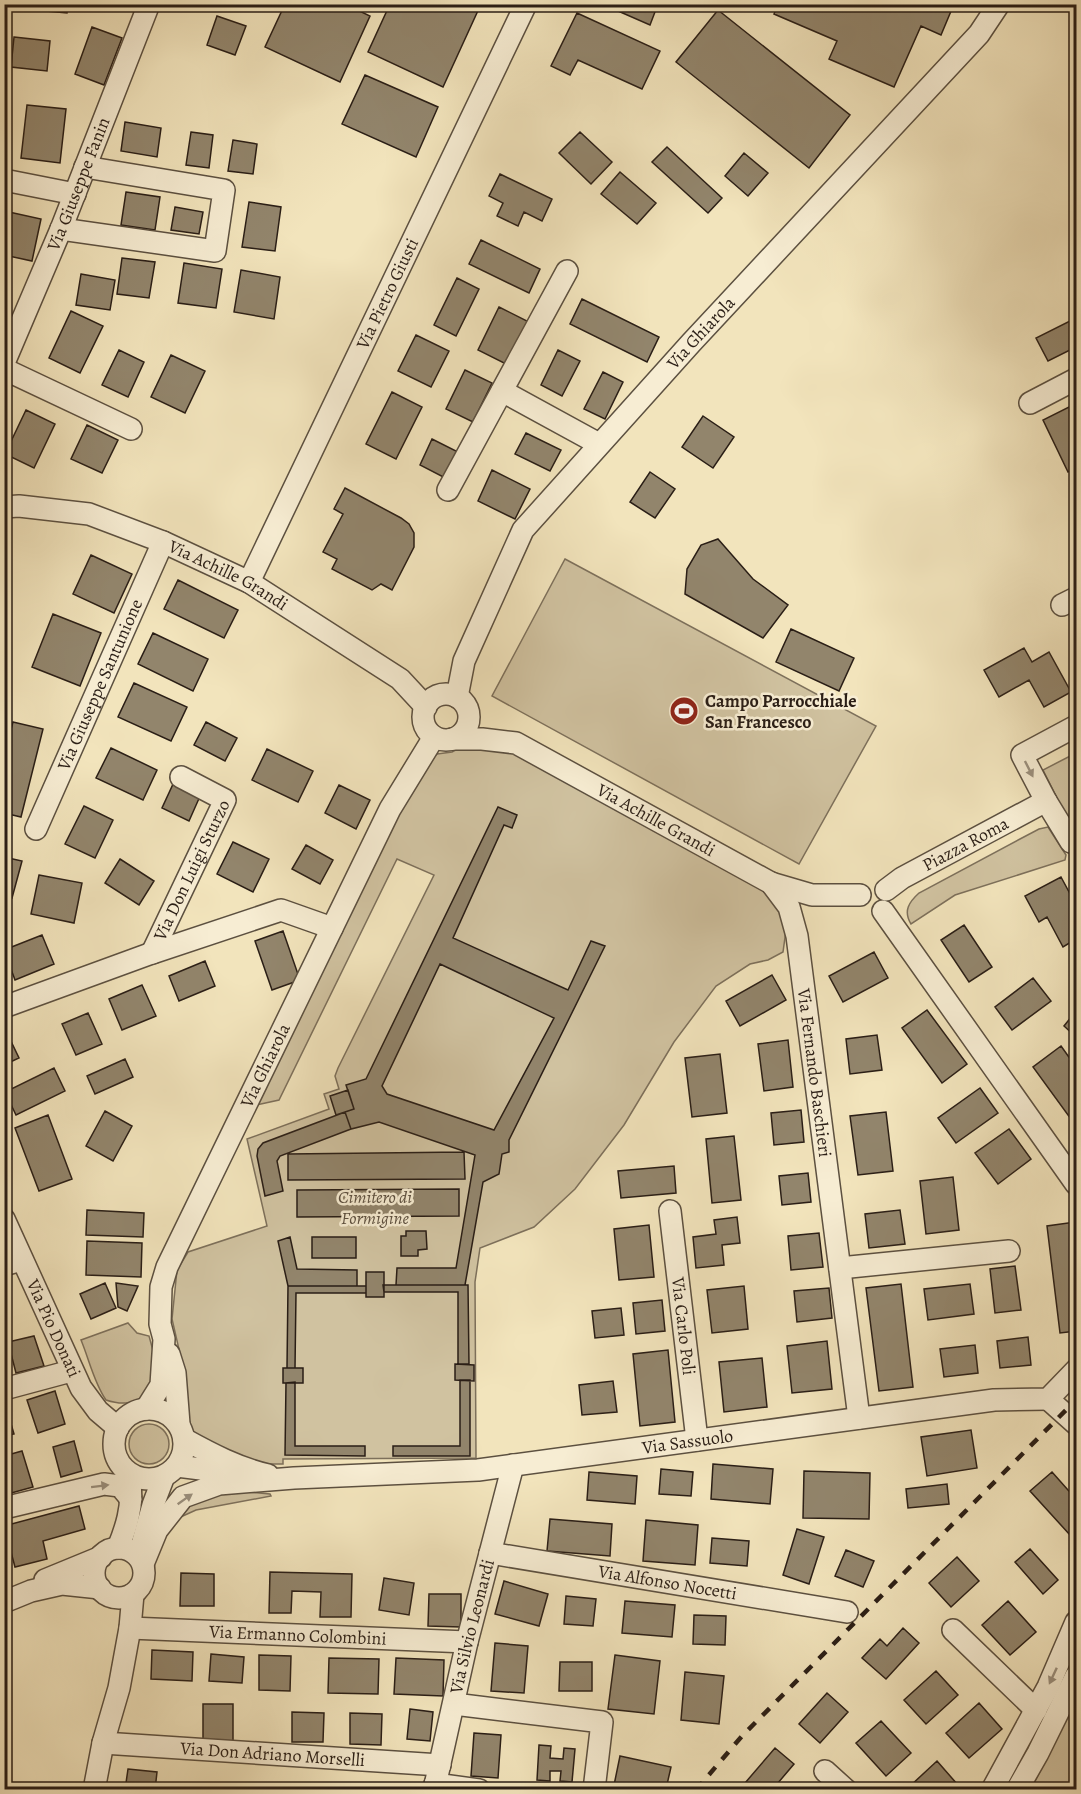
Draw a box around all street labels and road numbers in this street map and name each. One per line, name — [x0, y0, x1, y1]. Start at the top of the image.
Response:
street label: Via Giuseppe Fanin — [41, 114, 116, 255]
street label: Via Pietro Giusti — [350, 234, 424, 354]
street label: Via Ghiarola — [661, 291, 741, 375]
street label: Via Achille Grandi — [164, 534, 293, 616]
street label: Via Giuseppe Santunione — [51, 595, 148, 775]
street label: Via Achille Grandi — [592, 777, 720, 862]
street label: Via Don Luigi Sturzo — [147, 796, 236, 945]
street label: Piazza Roma — [918, 811, 1013, 877]
street label: Via Fernando Baschieri — [792, 986, 837, 1159]
street label: Via Ghiarola — [234, 1019, 296, 1112]
street label: Via Pio Donati — [21, 1274, 87, 1381]
street label: Via Carlo Poli — [666, 1275, 701, 1376]
street label: Via Sassuolo — [640, 1424, 735, 1460]
street label: Via Silvio Leonardi — [444, 1556, 500, 1697]
street label: Via Alfonso Nocetti — [596, 1559, 739, 1606]
street label: Via Ermanno Colombini — [208, 1619, 387, 1651]
street label: Via Don Adriano Morselli — [179, 1736, 366, 1772]

